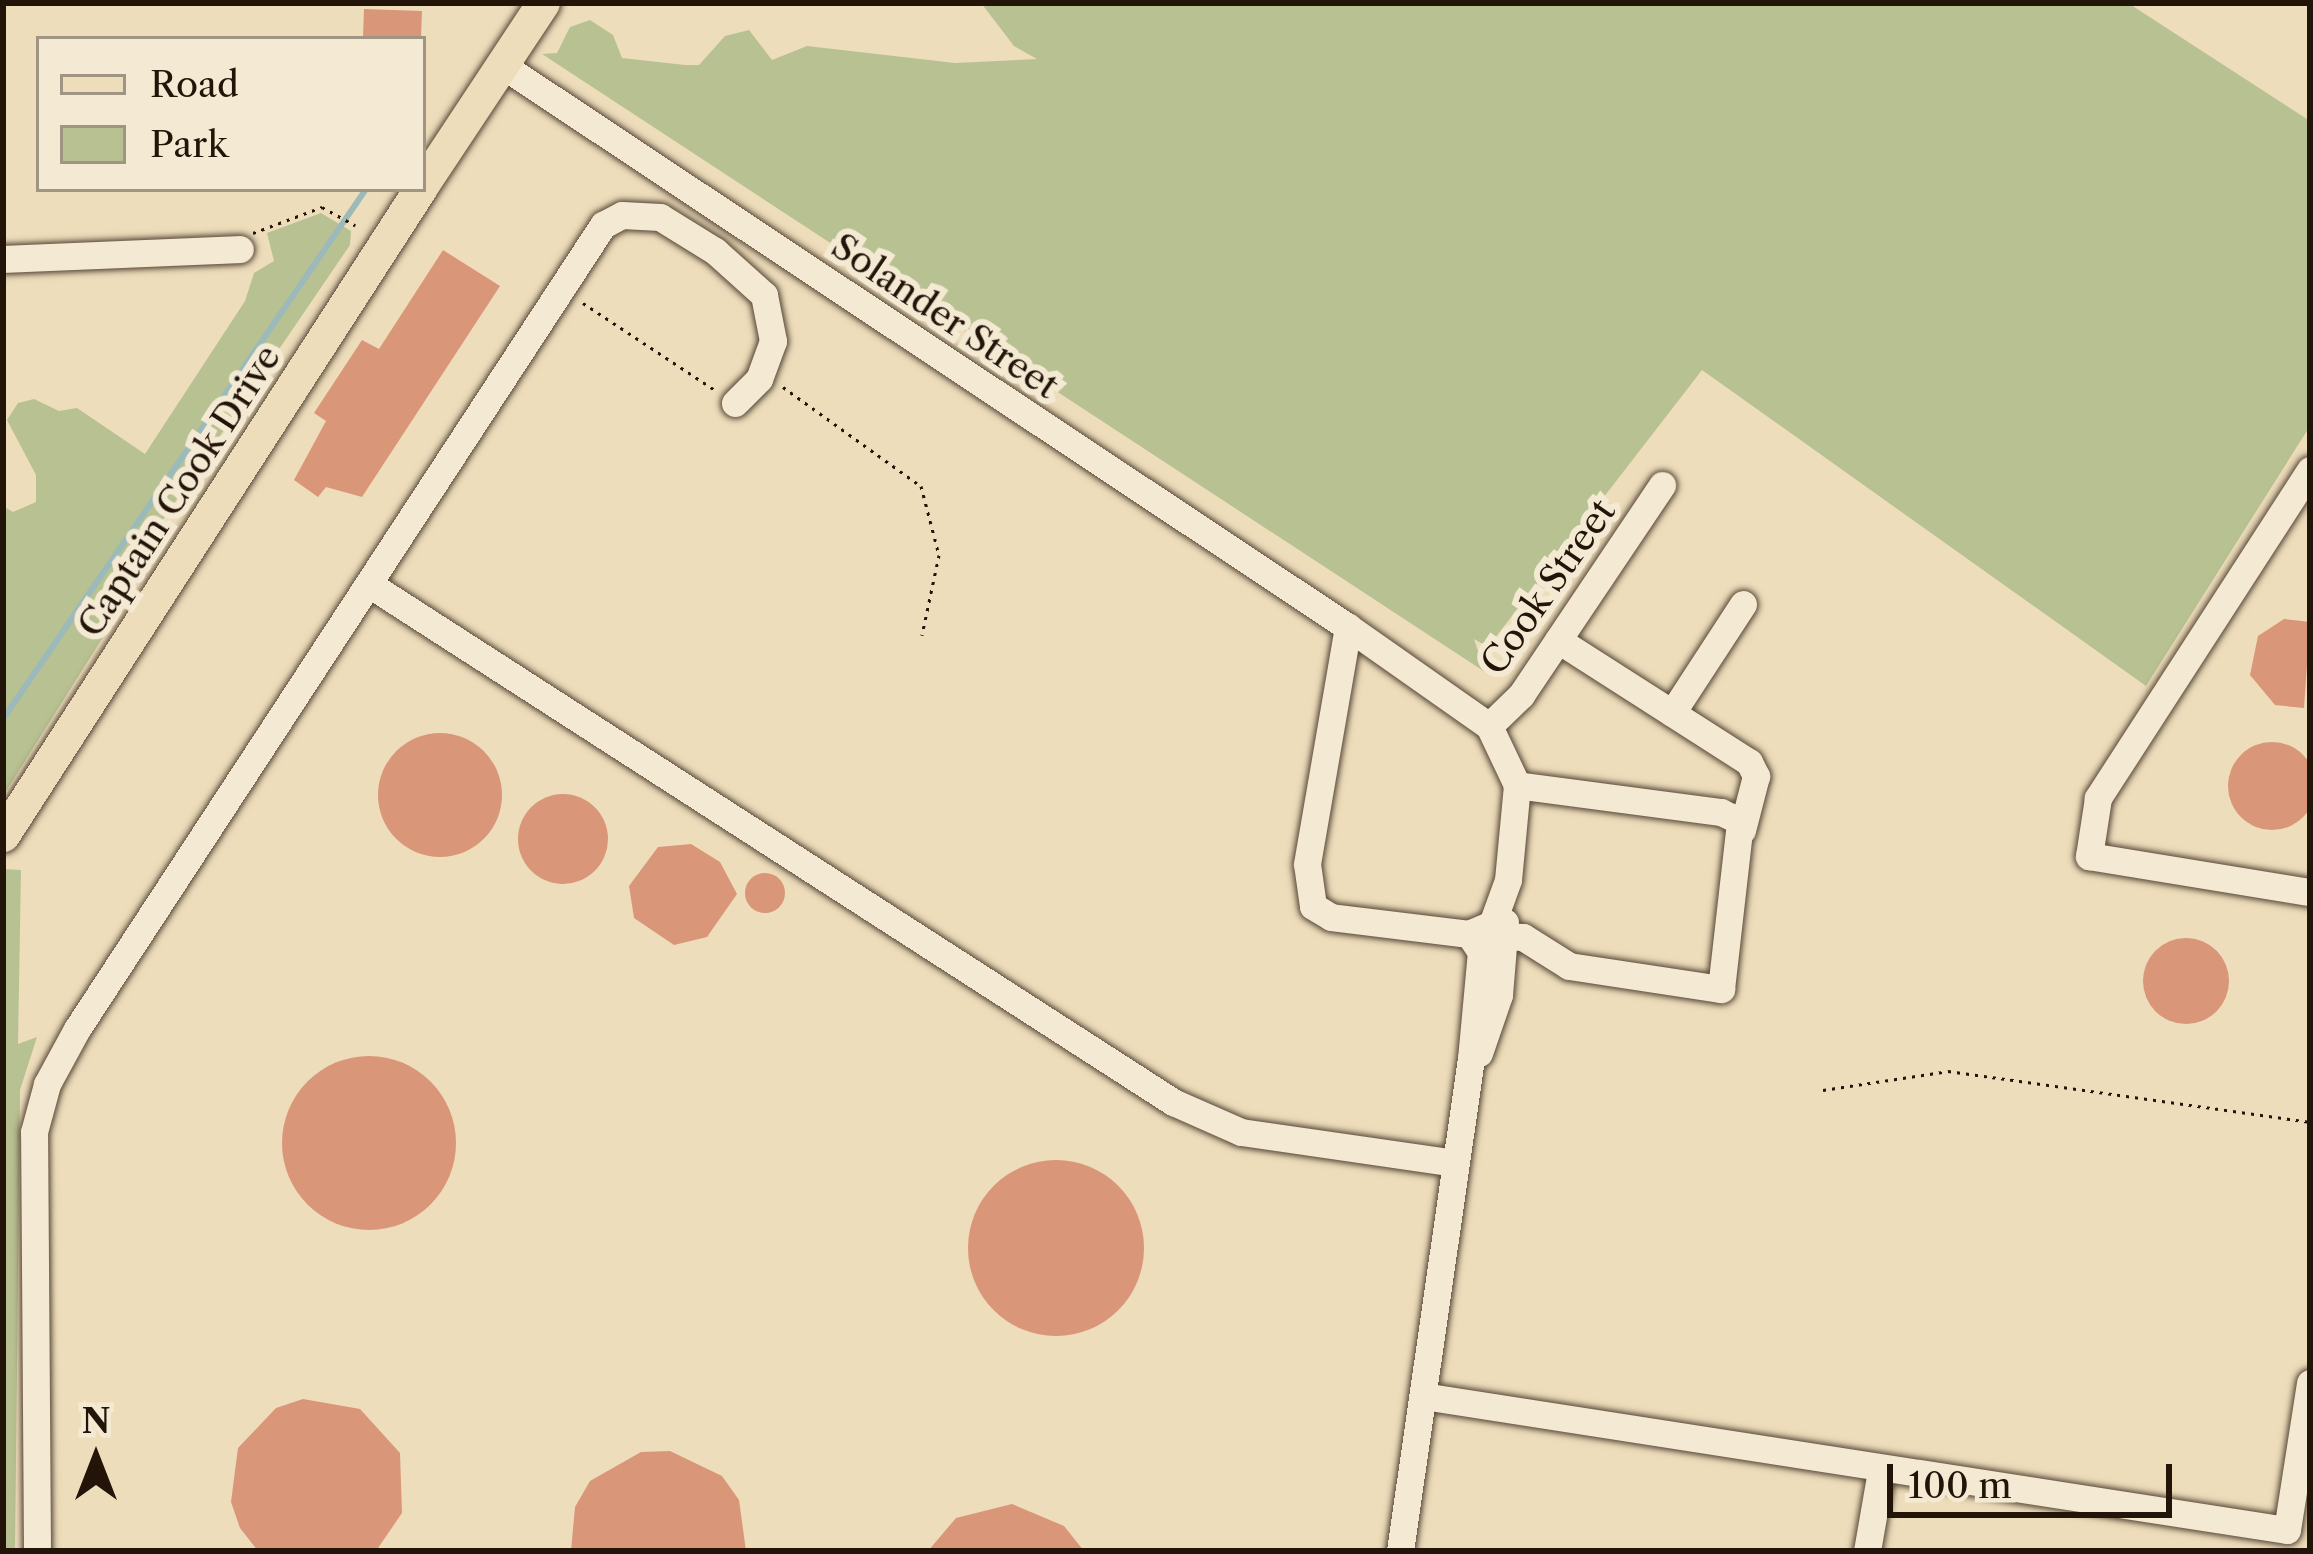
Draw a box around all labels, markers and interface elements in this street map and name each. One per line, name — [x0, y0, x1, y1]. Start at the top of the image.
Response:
legend — [36, 36, 426, 192]
text: Road — [150, 62, 239, 106]
text: Park — [150, 122, 228, 166]
street label: Solander Street — [823, 224, 1067, 408]
street label: Captain Cook Drive — [68, 337, 290, 645]
street label: Cook Street — [1472, 491, 1624, 683]
north arrow — [36, 1398, 156, 1518]
text: N — [82, 1401, 110, 1442]
scale bar — [1893, 1440, 2178, 1514]
text: 100 m — [1908, 1463, 2012, 1507]

